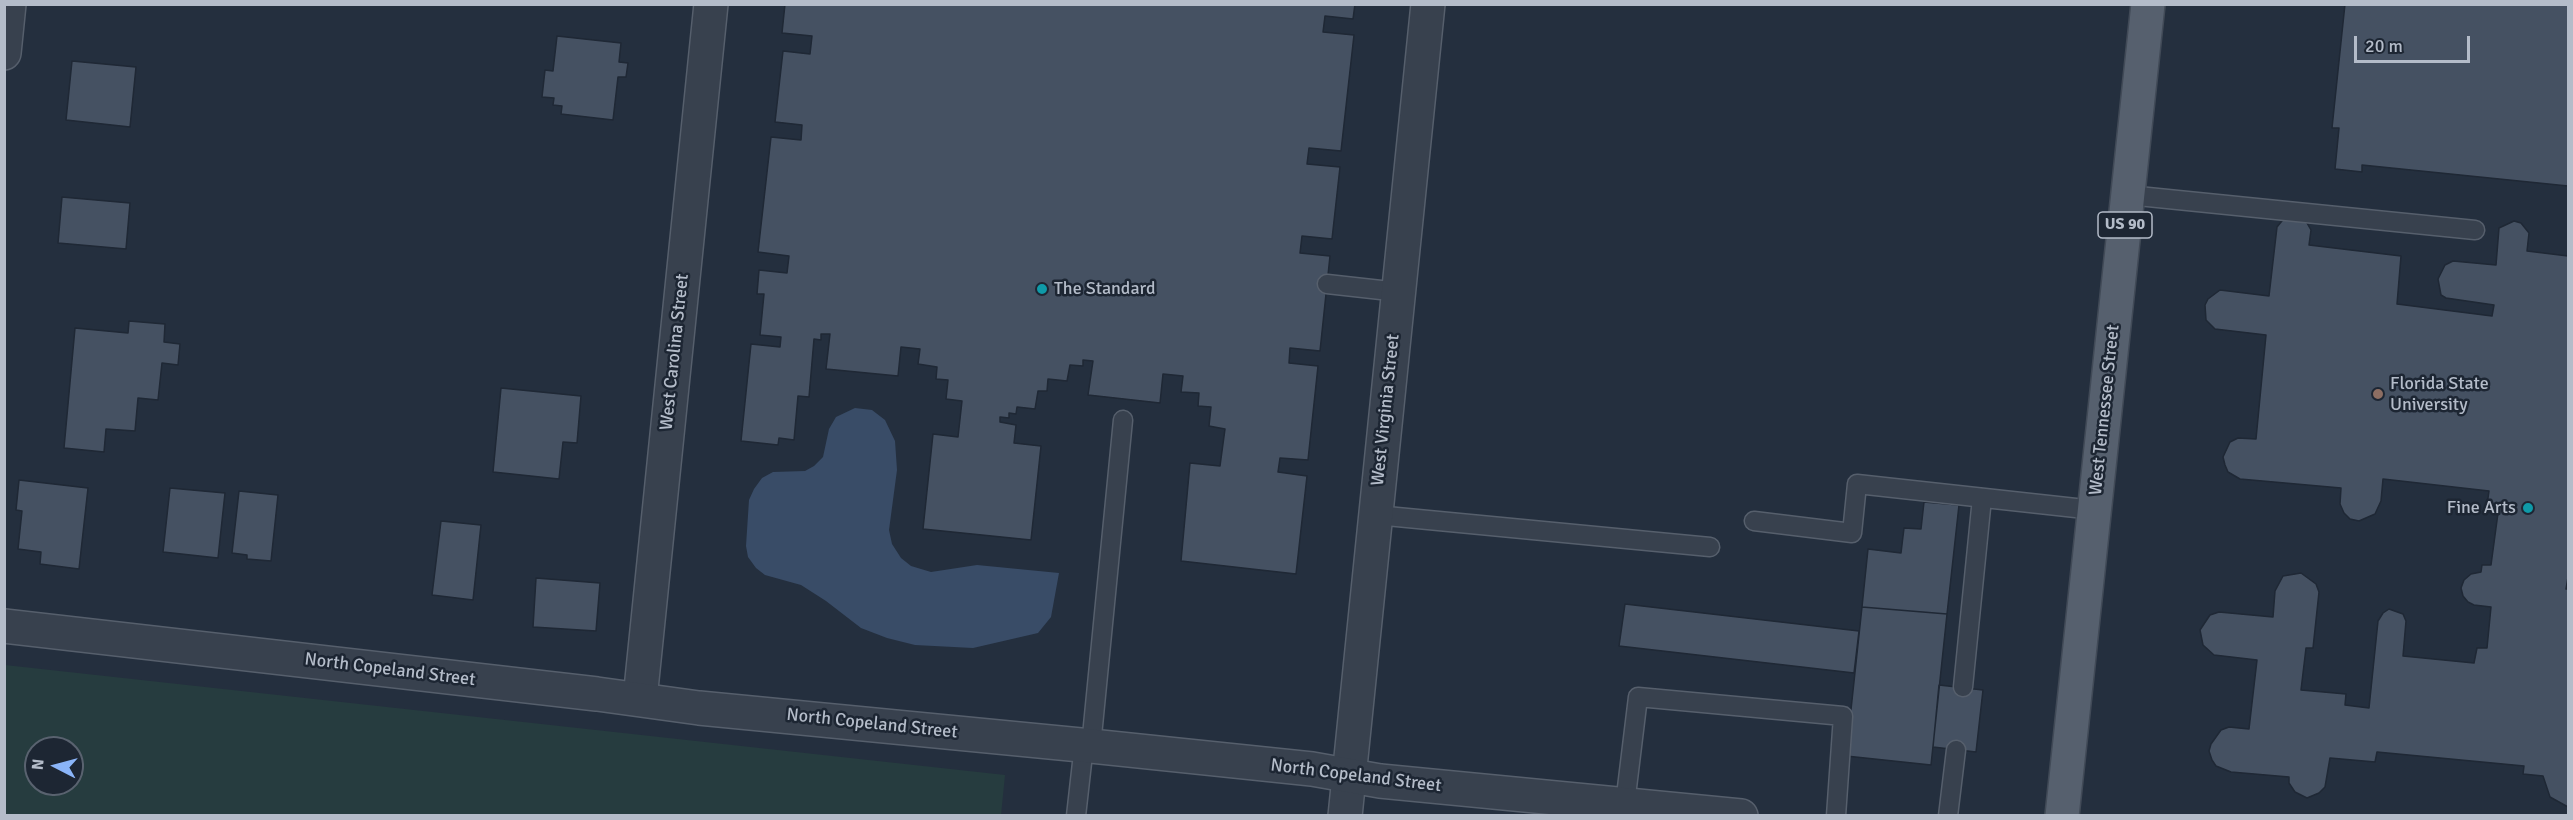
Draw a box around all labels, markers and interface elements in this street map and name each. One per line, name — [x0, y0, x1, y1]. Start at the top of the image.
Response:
scale bar — [2357, 24, 2472, 62]
text: 20 m — [2365, 35, 2403, 57]
road number: US 90 — [2098, 212, 2152, 238]
street label: West Carolina Street — [656, 273, 694, 431]
place label: The Standard — [1054, 278, 1156, 300]
marker: The Standard — [1035, 282, 1049, 296]
street label: West Tennessee Street — [2085, 324, 2125, 496]
street label: West Virginia Street — [1367, 333, 1405, 487]
place label: Florida State University — [2390, 373, 2489, 416]
marker: Florida State University — [2371, 387, 2385, 401]
place label: Fine Arts — [2447, 497, 2516, 519]
marker: Fine Arts — [2521, 501, 2535, 515]
street label: North Copeland Street — [303, 649, 477, 691]
street label: North Copeland Street — [785, 704, 959, 744]
north arrow — [24, 736, 84, 796]
street label: North Copeland Street — [1269, 755, 1443, 797]
text: N — [28, 758, 49, 771]

